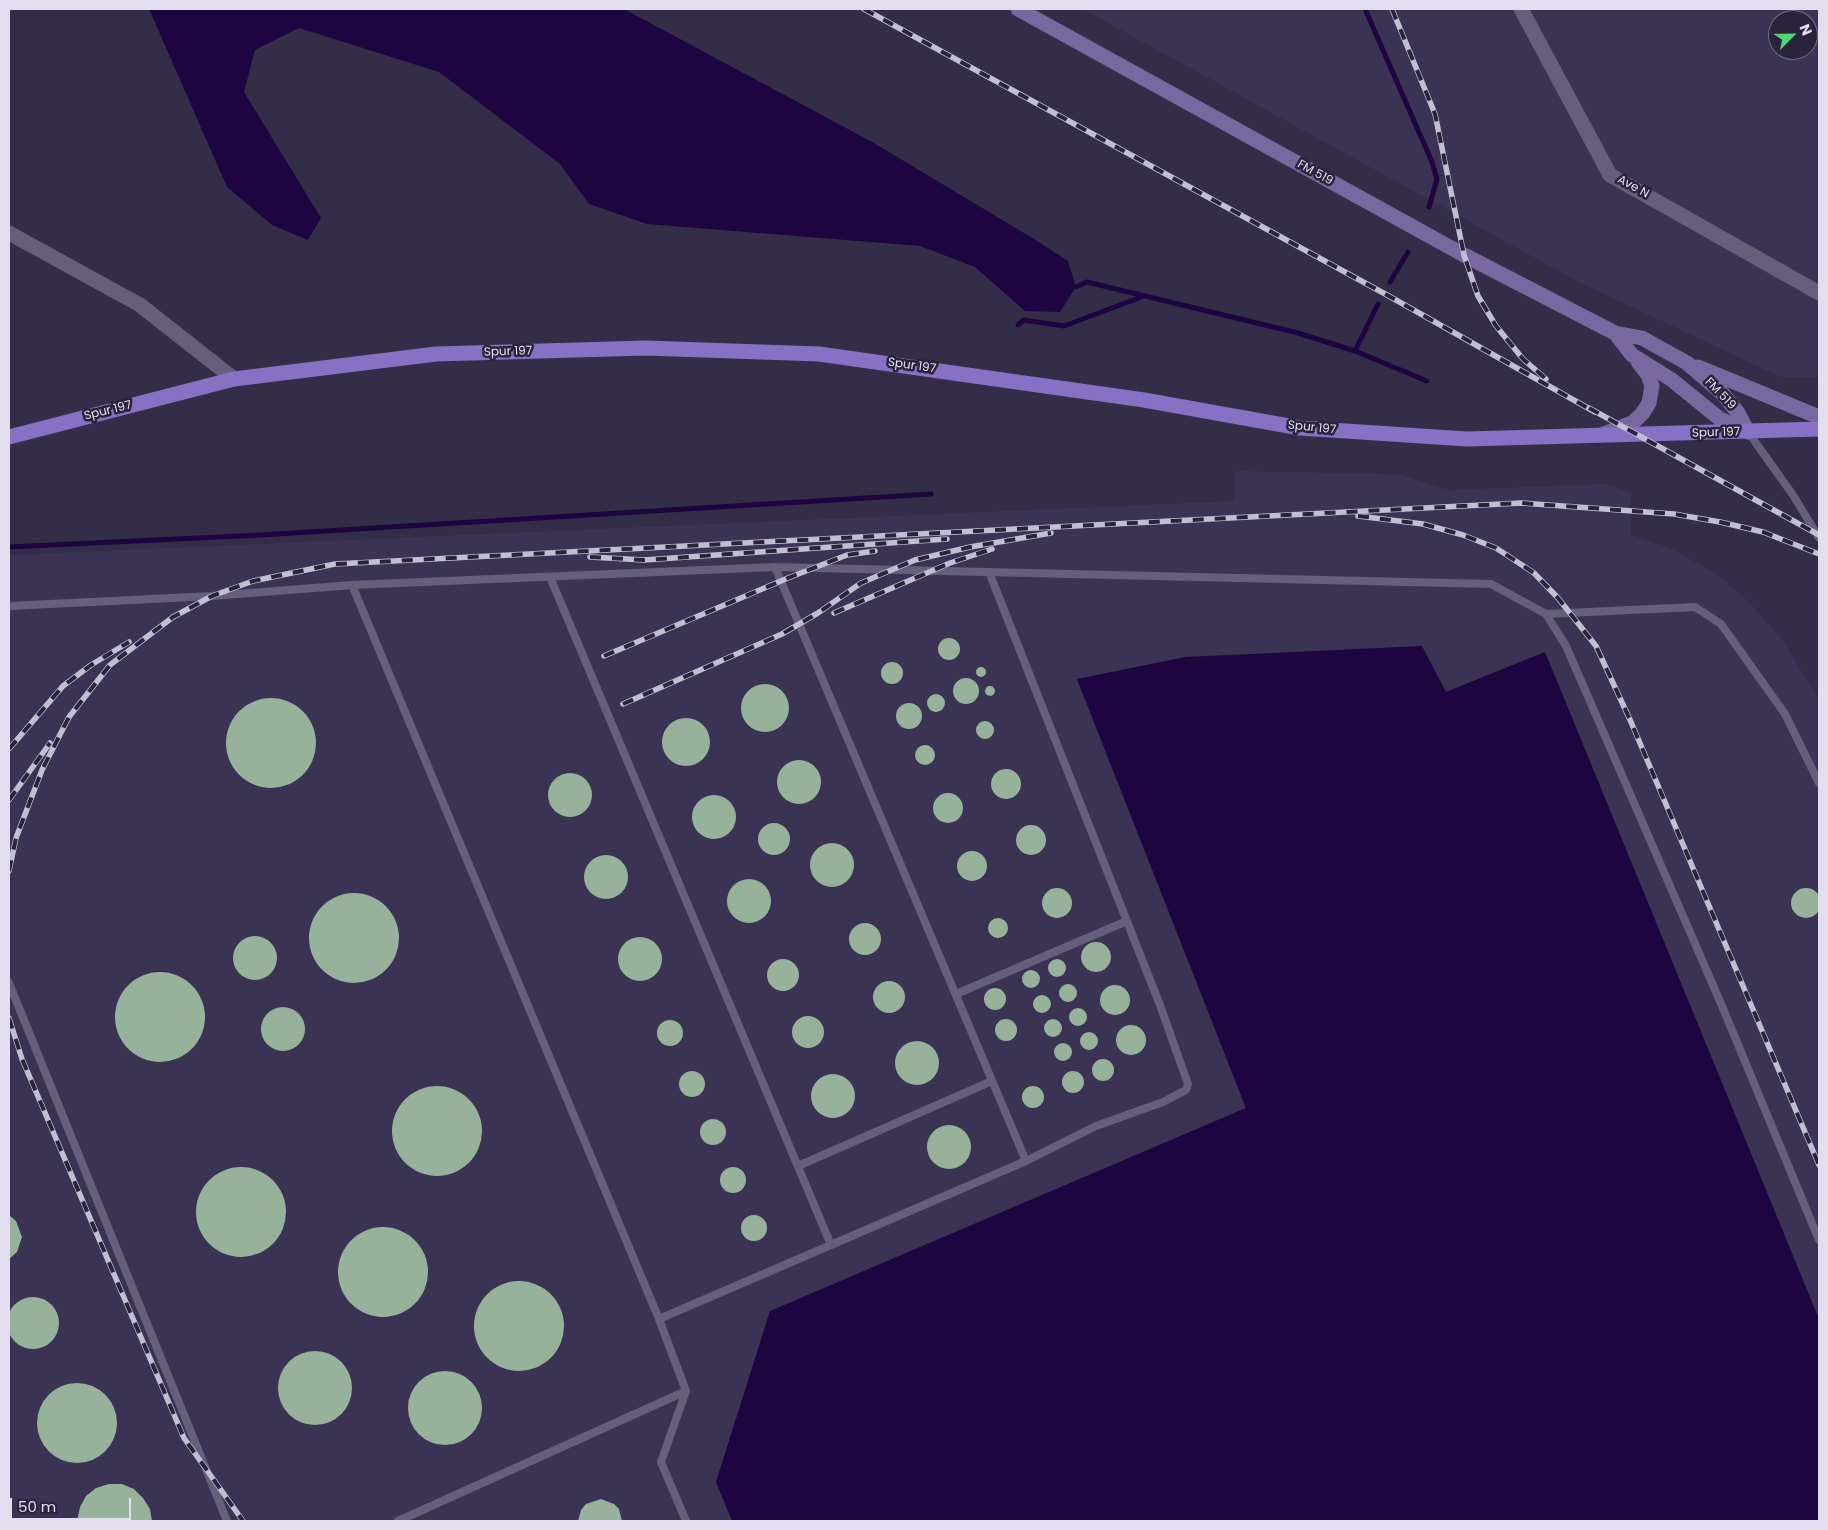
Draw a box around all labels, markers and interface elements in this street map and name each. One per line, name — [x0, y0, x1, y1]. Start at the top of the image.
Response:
north arrow — [1768, 10, 1818, 60]
text: N — [1795, 21, 1817, 38]
street label: FM 519 — [1295, 157, 1335, 189]
street label: Ave N — [1615, 172, 1651, 202]
street label: Spur 197 — [484, 344, 532, 360]
street label: Spur 197 — [887, 355, 937, 377]
street label: FM 519 — [1701, 375, 1739, 413]
street label: Spur 197 — [83, 398, 133, 424]
street label: Spur 197 — [1287, 418, 1337, 438]
street label: Spur 197 — [1692, 425, 1740, 441]
scale bar — [12, 1488, 134, 1520]
text: 50 m — [18, 1496, 56, 1517]

